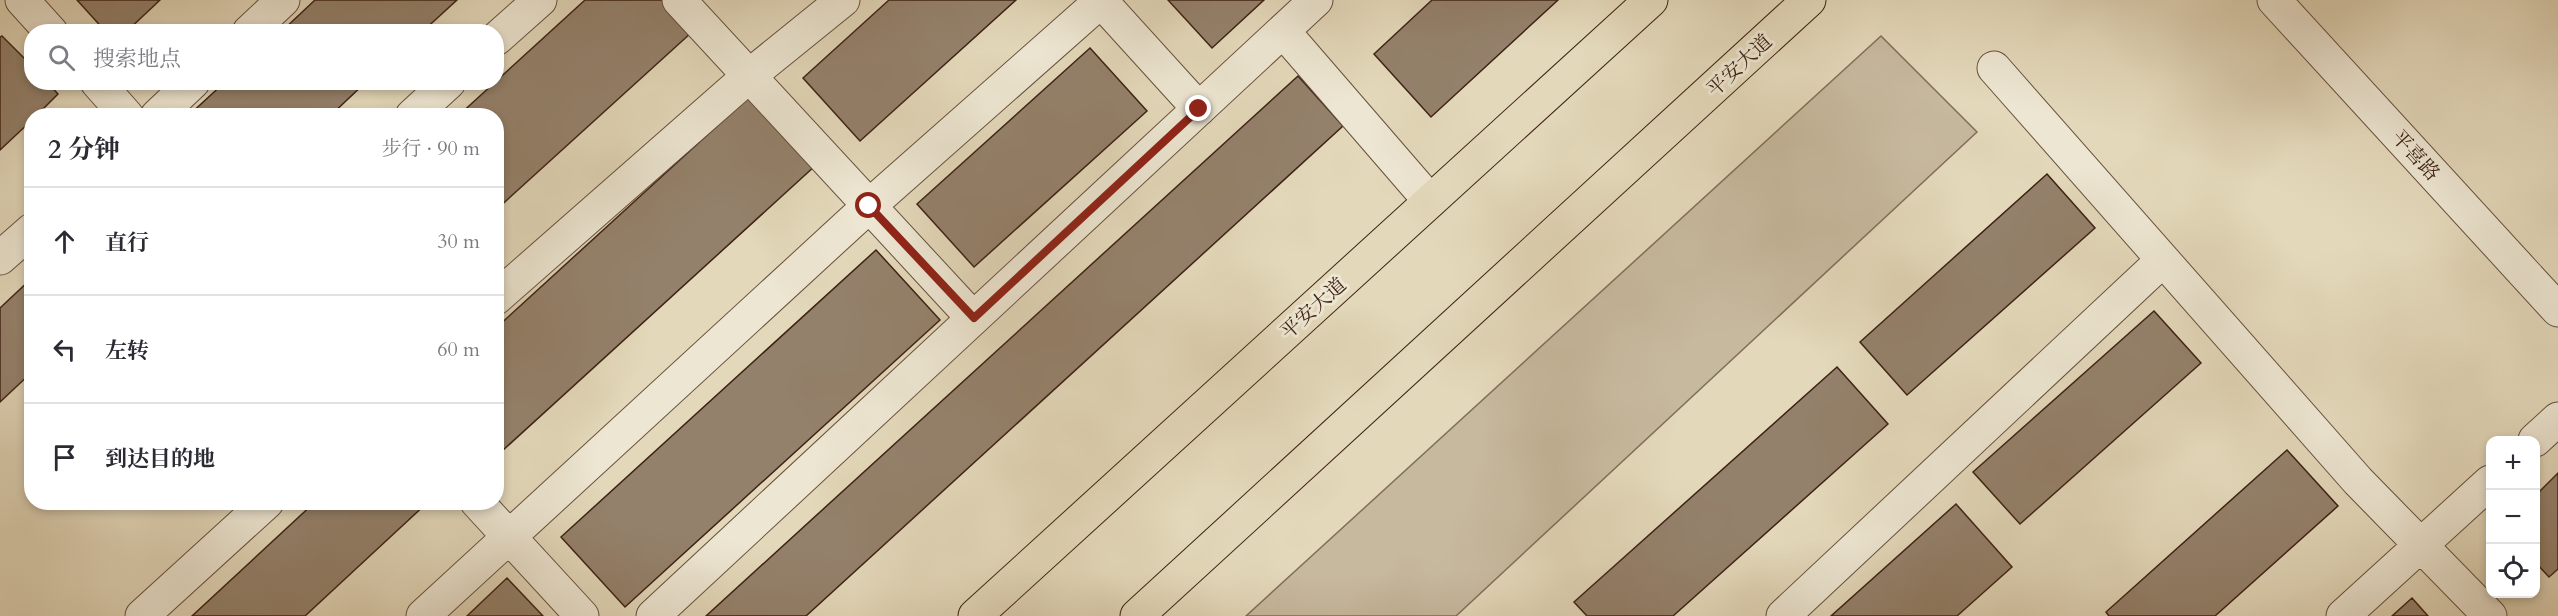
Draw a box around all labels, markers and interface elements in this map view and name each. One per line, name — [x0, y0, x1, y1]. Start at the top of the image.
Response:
search box — [24, 24, 504, 90]
street label: 平安大道 — [1701, 28, 1778, 103]
icon: search — [45, 41, 78, 74]
text: 搜索地点 — [93, 44, 181, 74]
route end — [1185, 95, 1211, 121]
street label: 平喜路 — [2386, 124, 2446, 187]
text: 2 分钟 — [48, 132, 120, 167]
text: 步行 · 90 m — [381, 135, 480, 162]
route start — [855, 192, 881, 218]
icon: ahead — [48, 225, 81, 258]
text: 直行 — [105, 228, 149, 258]
text: 30 m — [437, 228, 480, 255]
street label: 平安大道 — [1275, 272, 1352, 345]
icon: left — [48, 333, 81, 366]
text: 左转 — [105, 336, 149, 366]
text: 60 m — [437, 336, 480, 363]
map controls — [2486, 436, 2540, 598]
button: + — [2486, 436, 2540, 490]
icon: arrive — [48, 441, 81, 474]
text: 到达目的地 — [105, 444, 215, 474]
button: − — [2486, 490, 2540, 544]
button: locate — [2486, 544, 2540, 598]

